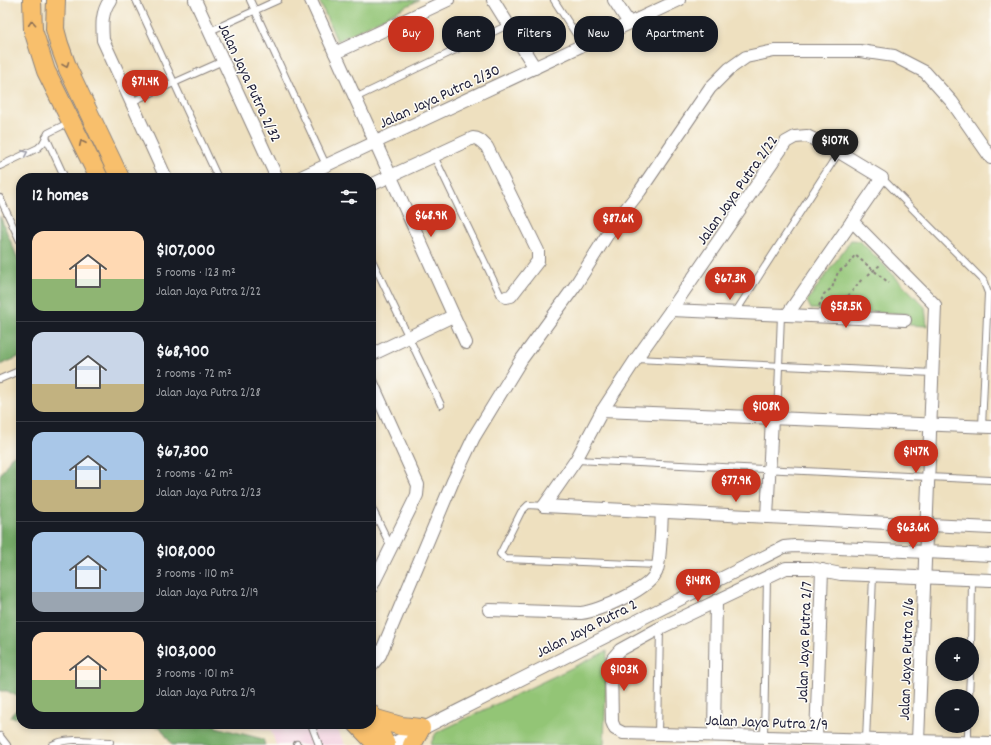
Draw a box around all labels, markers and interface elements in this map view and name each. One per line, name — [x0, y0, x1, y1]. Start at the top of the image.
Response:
chip: Buy — [388, 16, 434, 52]
chip: Rent — [442, 16, 495, 52]
chip: Filters — [503, 16, 566, 52]
chip: New — [574, 16, 624, 52]
chip: Apartment — [632, 16, 718, 52]
one-way arrow — [28, 20, 37, 26]
street label: Jalan Jaya Putra 2/32 — [211, 20, 287, 147]
street label: Jalan Jaya Putra 2/30 — [376, 59, 504, 135]
one-way arrow — [62, 62, 70, 69]
pin: $71.4K — [112, 70, 178, 104]
text: $71.4K — [131, 73, 159, 92]
pin: $107K — [807, 129, 863, 163]
street label: Jalan Jaya Putra 2/22 — [692, 131, 785, 250]
text: $107K — [821, 132, 849, 151]
one-way arrow — [79, 139, 87, 147]
one-way arrow — [22, 150, 29, 158]
text: 12 homes — [32, 185, 89, 209]
icon: filters — [338, 186, 360, 208]
pin: $68.9K — [398, 204, 464, 238]
text: $68.9K — [415, 207, 447, 226]
pin: $87.6K — [585, 207, 651, 241]
text: $87.6K — [602, 210, 634, 229]
text: $107,000 — [156, 240, 215, 264]
icon: home — [64, 247, 112, 295]
text: 5 rooms · 123 m² — [156, 264, 236, 283]
pin: $67.3K — [697, 267, 763, 301]
text: $67.3K — [714, 270, 746, 289]
text: Jalan Jaya Putra 2/22 — [156, 283, 261, 302]
pin: $58.5K — [813, 295, 879, 329]
text: $58.5K — [830, 298, 862, 317]
text: $68,900 — [156, 341, 209, 365]
icon: home — [64, 348, 112, 396]
text: 2 rooms · 72 m² — [156, 365, 232, 384]
text: Jalan Jaya Putra 2/28 — [156, 384, 261, 403]
pin: $108K — [738, 395, 794, 429]
text: $108K — [752, 398, 780, 417]
pin: $147K — [888, 440, 944, 474]
text: $67,300 — [156, 441, 209, 465]
text: $147K — [903, 443, 929, 462]
icon: home — [64, 448, 112, 496]
text: 2 rooms · 62 m² — [156, 465, 233, 484]
pin: $77.9K — [703, 469, 769, 503]
text: $77.9K — [721, 472, 751, 491]
text: Jalan Jaya Putra 2/23 — [156, 484, 261, 503]
pin: $63.6K — [880, 516, 946, 550]
text: $63.6K — [896, 519, 930, 538]
text: $108,000 — [156, 541, 215, 565]
icon: home — [64, 548, 112, 596]
text: 3 rooms · 110 m² — [156, 565, 234, 584]
pin: $148K — [670, 569, 726, 603]
text: $148K — [685, 572, 711, 591]
street label: Jalan Jaya Putra 2/7 — [792, 581, 819, 703]
text: Jalan Jaya Putra 2/19 — [156, 584, 259, 603]
street label: Jalan Jaya Putra 2 — [533, 594, 642, 665]
street label: Jalan Jaya Putra 2/6 — [894, 597, 921, 721]
map controls — [935, 637, 979, 733]
button: + — [935, 637, 979, 681]
text: $103,000 — [156, 641, 216, 665]
icon: home — [64, 648, 112, 696]
pin: $103K — [596, 658, 652, 692]
text: $103K — [610, 661, 638, 680]
text: 3 rooms · 101 m² — [156, 665, 234, 684]
text: Jalan Jaya Putra 2/9 — [156, 684, 256, 703]
button: − — [935, 689, 979, 733]
street label: Jalan Jaya Putra 2/9 — [705, 710, 829, 737]

